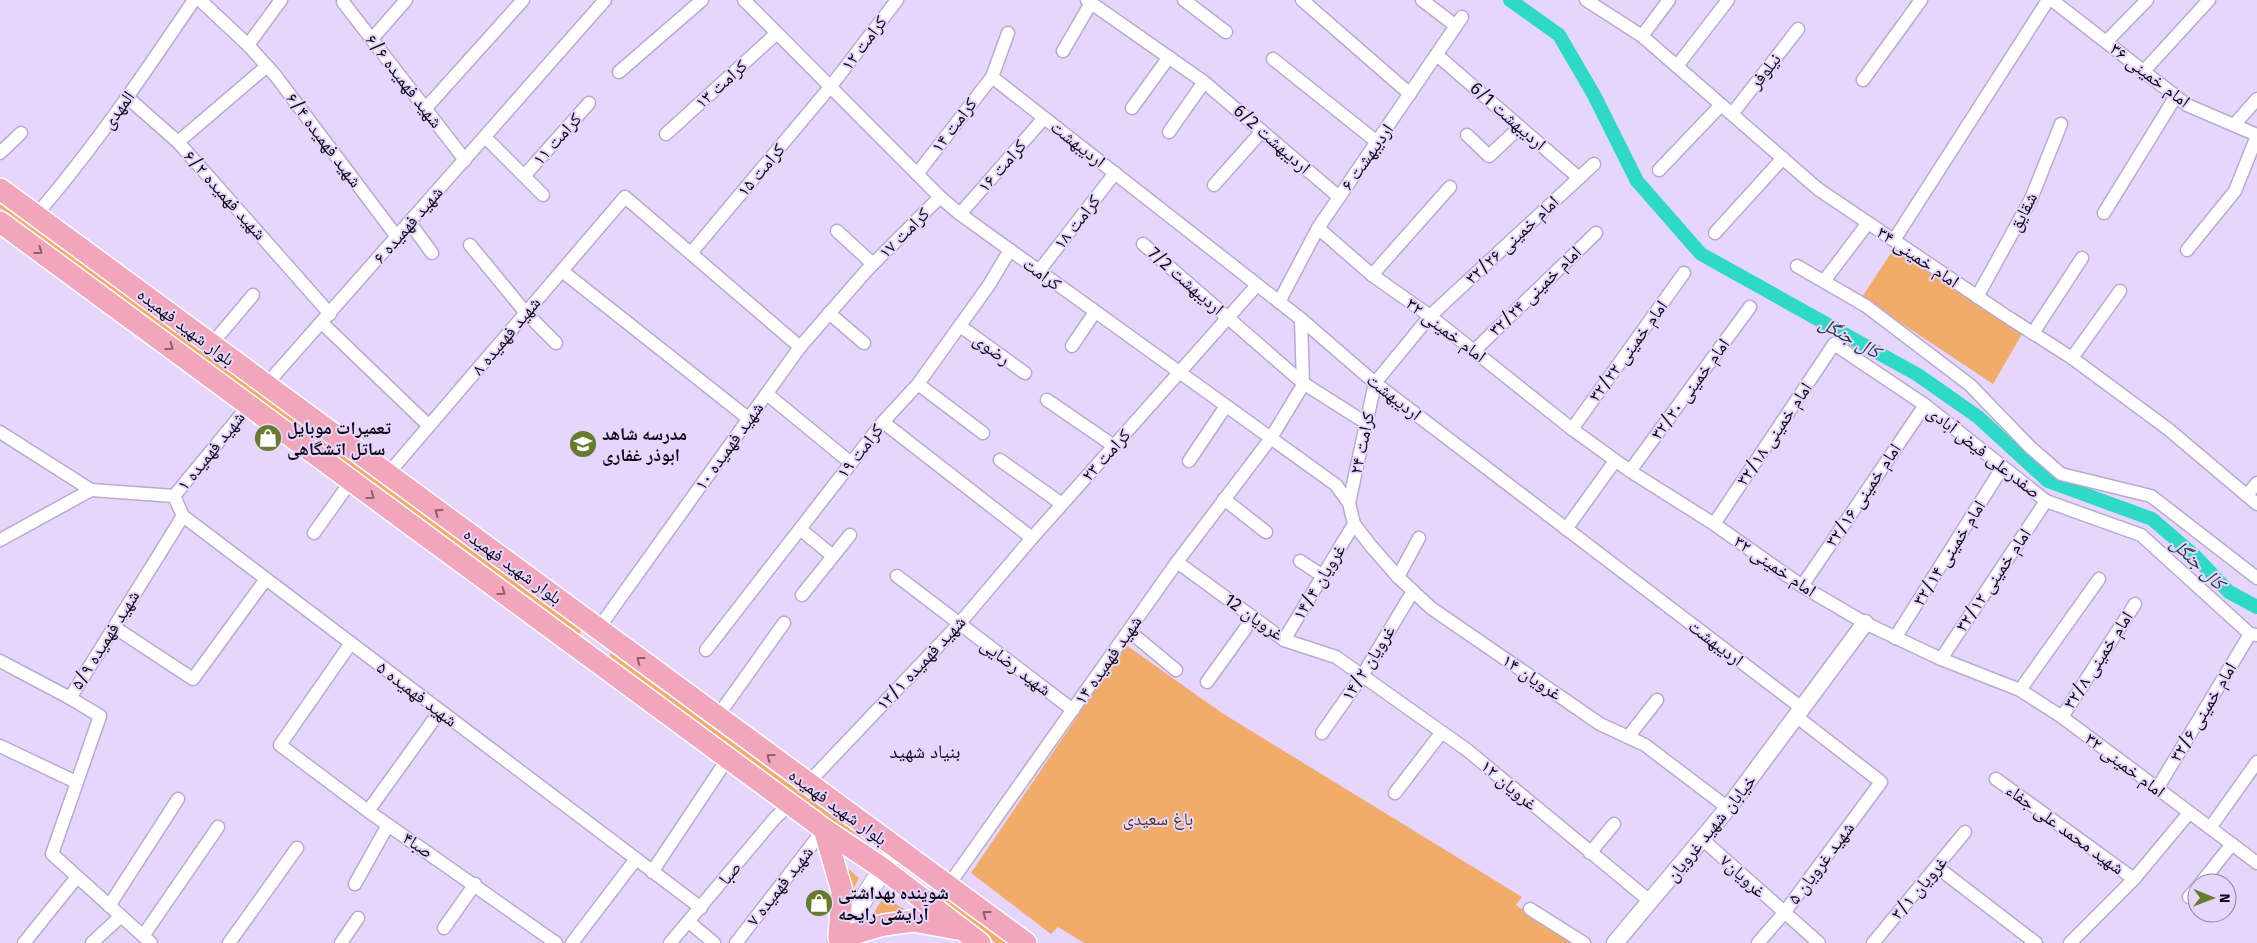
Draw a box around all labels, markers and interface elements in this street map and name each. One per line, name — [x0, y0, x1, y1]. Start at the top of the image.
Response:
street label: کرامت ۱۲ — [836, 11, 892, 75]
street label: شهید فهمیده ۶/۶ — [361, 30, 447, 132]
street label: امام خمینی ۳۶ — [2105, 38, 2194, 113]
street label: نیلوفر — [1744, 49, 1786, 94]
street label: کرامت ۱۳ — [690, 54, 752, 113]
street label: اردیبهشت 6/1 — [1465, 77, 1551, 155]
street label: المهدی — [97, 87, 139, 133]
street label: شهید فهمیده ۶/۴ — [281, 88, 367, 192]
street label: کرامت ۱۴ — [926, 93, 982, 157]
street label: اردیبهشت 6/2 — [1229, 99, 1315, 179]
street label: کرامت ۱۱ — [528, 108, 587, 170]
street label: اردیبهشت — [1046, 116, 1110, 172]
street label: اردیبهشت ۶ — [1336, 119, 1398, 195]
street label: کرامت ۱۶ — [973, 135, 1031, 197]
street label: کرامت ۱۵ — [732, 138, 790, 201]
street label: شهید فهمیده ۶/۲ — [179, 146, 271, 244]
street label: شهید فهمیده ۶ — [368, 182, 448, 268]
street label: شقایق — [2004, 189, 2042, 235]
street label: کرامت ۱۸ — [1049, 190, 1105, 254]
street label: امام خمینی ۳۲/۲۶ — [1461, 191, 1564, 290]
street label: کرامت ۱۷ — [874, 203, 934, 263]
street label: امام خمینی ۳۴ — [1872, 221, 1963, 293]
street label: امام خمینی ۳۲/۲۴ — [1484, 241, 1587, 341]
street label: اردیبهشت 7/2 — [1144, 242, 1228, 320]
one-way arrow — [33, 245, 43, 254]
street label: کرامت — [1019, 253, 1066, 296]
street label: بلوار شهید فهمیده — [133, 283, 239, 371]
street label: شهید فهمیده ۸ — [467, 292, 545, 380]
street label: امام خمینی ۳۲ — [1401, 293, 1490, 368]
street label: امام خمینی ۳۲/۲۲ — [1584, 296, 1673, 407]
water label: کال جنگل — [1815, 311, 1887, 365]
street label: رضوی — [969, 328, 1015, 370]
street label: امام خمینی ۳۲/۲۰ — [1646, 334, 1735, 445]
one-way arrow — [164, 341, 174, 350]
street label: اردیبهشت — [1362, 369, 1426, 425]
street label: امام خمینی ۳۲/۱۸ — [1731, 378, 1818, 490]
street label: شهید فهمیده ۱۰ — [690, 398, 768, 494]
street label: صفدرعلی فیض آبادی — [1923, 401, 2045, 503]
street label: شهید فهمیده ۱ — [172, 407, 250, 495]
street label: کرامت ۲۴ — [1345, 409, 1379, 476]
place label: تعمیرات موبایل ساتل اتشگاهی — [287, 417, 391, 460]
street label: کرامت ۱۹ — [832, 419, 888, 483]
shop icon: تعمیرات موبایل ساتل اتشگاهی — [253, 423, 283, 453]
place label: مدرسه شاهد ابوذر غفاری — [602, 423, 687, 466]
street label: کرامت ۲۳ — [1077, 424, 1136, 486]
school or university icon: مدرسه شاهد ابوذر غفاری — [568, 429, 598, 459]
street label: امام خمینی ۳۲/۱۶ — [1820, 439, 1907, 551]
one-way arrow — [365, 490, 374, 498]
street label: امام خمینی ۳۲/۱۴ — [1908, 496, 1991, 610]
one-way arrow — [434, 509, 444, 518]
street label: بلوار شهید فهمیده — [459, 523, 567, 609]
street label: امام خمینی ۳۲/۱۲ — [1950, 524, 2037, 636]
street label: امام خمینی ۳۲ — [1729, 530, 1820, 602]
water label: کال جنگل — [2166, 532, 2232, 597]
street label: غرویان ۱۴/۴ — [1288, 540, 1350, 624]
street label: شهید فهمیده ۵/۹ — [66, 586, 144, 694]
one-way arrow — [496, 586, 506, 595]
street label: غرویان 12 — [1220, 589, 1288, 645]
street label: امام خمینی ۳۲/۸ — [2058, 607, 2139, 713]
street label: شهید فهمیده ۱۲/۱ — [872, 611, 970, 715]
street label: شهید فهمیده ۱۴ — [1069, 611, 1147, 709]
street label: اردیبهشت — [1684, 615, 1748, 671]
street label: غرویان ۱۴/۲ — [1336, 621, 1400, 705]
street label: شهید رضایی — [976, 633, 1056, 701]
street label: غرویان ۱۴ — [1498, 649, 1566, 705]
street label: شهید فهمیده ۵ — [372, 656, 462, 732]
one-way arrow — [637, 657, 646, 665]
street label: امام خمینی ۳۲/۶ — [2165, 658, 2242, 766]
street label: امام خمینی ۳۲ — [2080, 728, 2169, 803]
district label: بنیاد شهید — [890, 740, 960, 763]
one-way arrow — [766, 754, 776, 763]
street label: غرویان ۱۲ — [1476, 755, 1542, 815]
street label: بلوار شهید فهمیده — [784, 764, 892, 850]
street label: خیابان شهید غرویان — [1661, 770, 1761, 886]
street label: شهید محمد علی جفاء — [2002, 779, 2128, 879]
park label: باغ سعیدی — [1123, 808, 1193, 830]
street label: شهید غرویان ۵ — [1783, 817, 1859, 909]
street label: صبا۴ — [399, 827, 437, 863]
street label: شهید فهمیده ۷ — [742, 842, 818, 930]
street label: غرویان۷ — [1716, 850, 1770, 902]
street label: غرویان ۳/۱ — [1886, 852, 1952, 924]
street label: صبا — [714, 857, 746, 889]
north arrow — [2187, 873, 2237, 923]
place label: شوینده بهداشتی آرایشی رایحه — [838, 882, 949, 925]
shop icon: شوینده بهداشتی آرایشی رایحه — [804, 888, 834, 918]
text: N — [2216, 893, 2233, 903]
one-way arrow — [982, 911, 992, 920]

